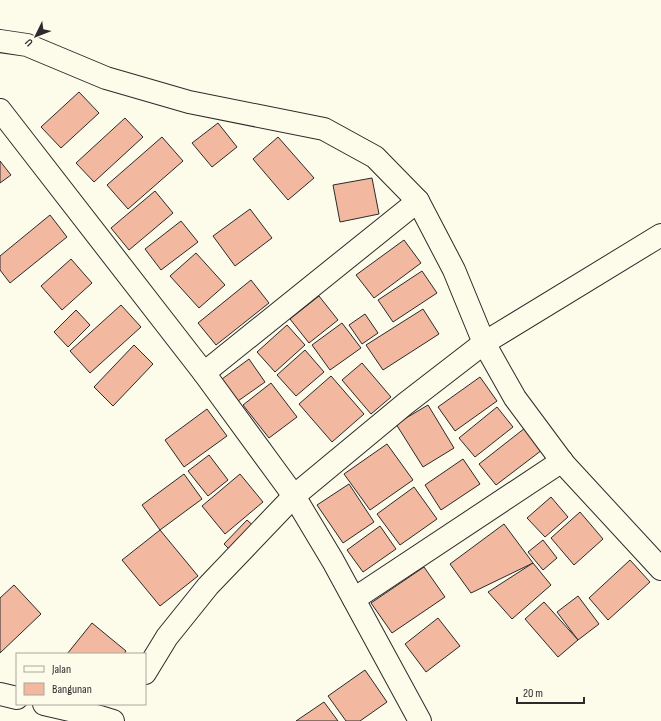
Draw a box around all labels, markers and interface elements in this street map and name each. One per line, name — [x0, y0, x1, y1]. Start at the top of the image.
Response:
north arrow — [16, 16, 56, 56]
text: U — [22, 36, 36, 49]
legend — [16, 653, 146, 705]
text: Jalan — [51, 662, 71, 677]
scale bar — [517, 679, 584, 705]
text: Bangunan — [52, 682, 92, 697]
text: 20 m — [523, 686, 543, 701]

